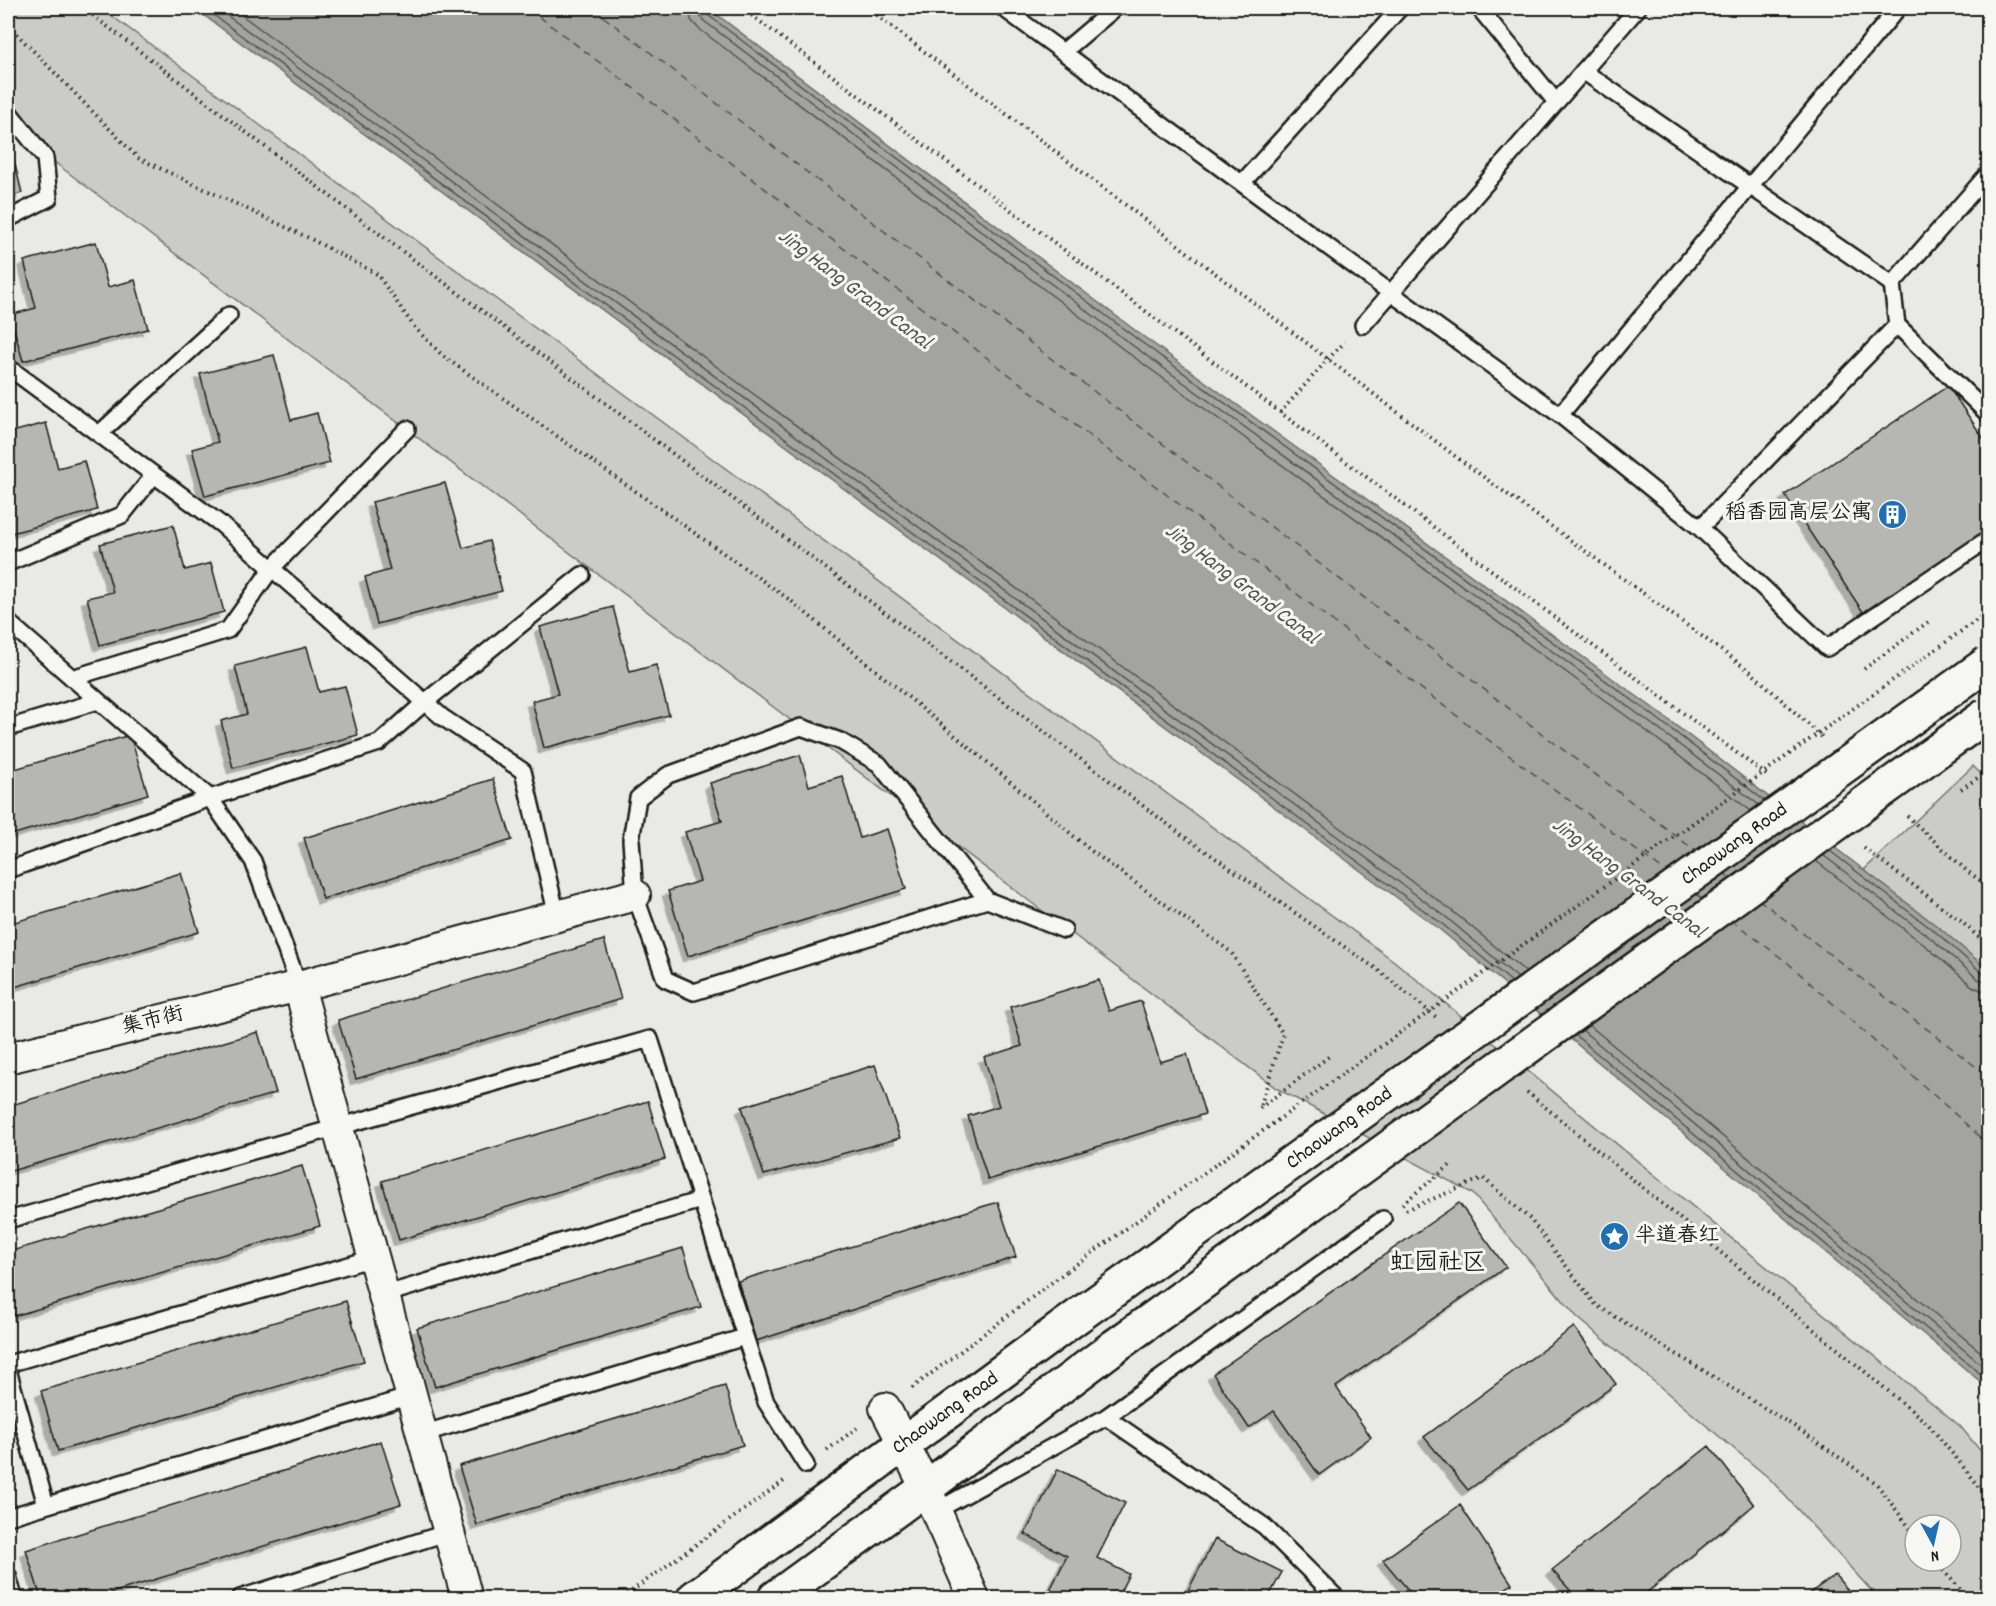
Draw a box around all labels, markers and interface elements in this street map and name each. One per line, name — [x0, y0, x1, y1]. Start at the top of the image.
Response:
water label: Jing Hang Grand Canal — [771, 222, 939, 359]
building icon: 稻香园高层公寓 — [1877, 498, 1909, 530]
place label: 稻香园高层公寓 — [1725, 499, 1872, 529]
water label: Jing Hang Grand Canal — [1158, 517, 1326, 654]
street label: Chaowang Road — [1675, 796, 1795, 894]
water label: Jing Hang Grand Canal — [1545, 811, 1713, 948]
street label: 集市街 — [119, 1000, 187, 1044]
street label: Chaowang Road — [1280, 1080, 1400, 1178]
place icon: 半道春红 — [1598, 1221, 1630, 1253]
place label: 半道春红 — [1635, 1222, 1719, 1252]
district label: 虹园社区 — [1390, 1247, 1486, 1281]
street label: Chaowang Road — [886, 1365, 1006, 1463]
north arrow — [1903, 1513, 1963, 1573]
text: N — [1929, 1543, 1940, 1567]

